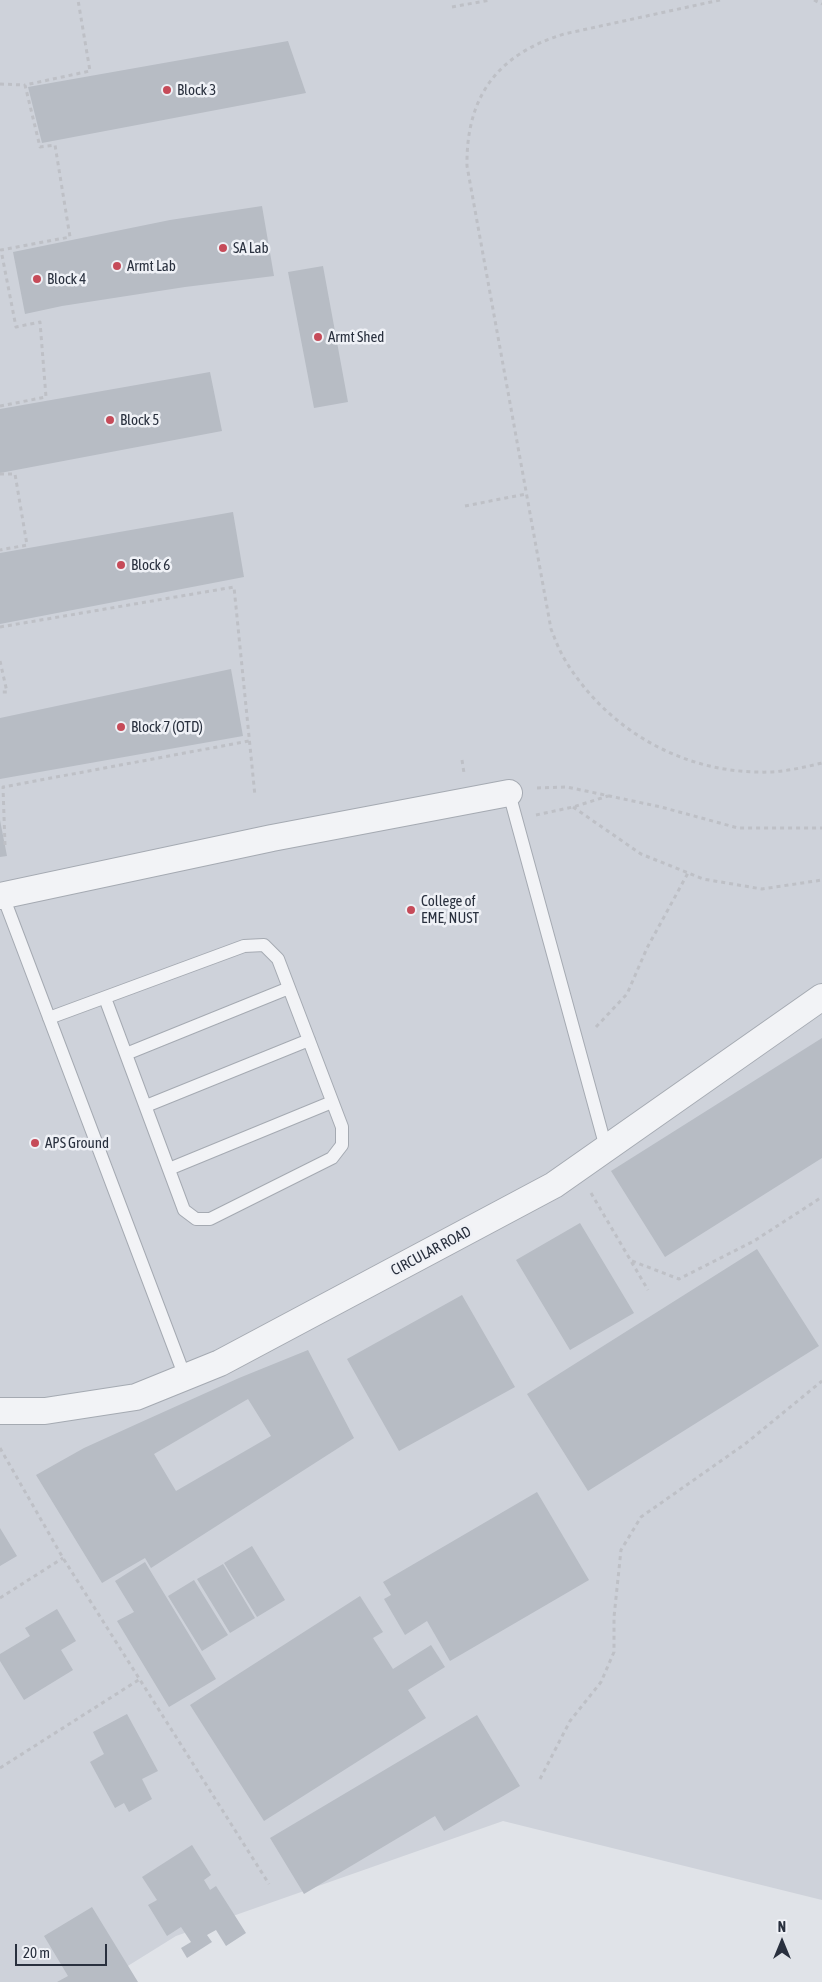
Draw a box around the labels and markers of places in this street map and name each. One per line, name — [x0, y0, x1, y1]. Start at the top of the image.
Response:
place label: Block 3 — [177, 81, 216, 99]
marker: Block 3 — [161, 84, 173, 96]
place label: SA Lab — [233, 239, 269, 257]
marker: SA Lab — [217, 242, 229, 254]
place label: Armt Lab — [127, 257, 176, 275]
marker: Armt Lab — [111, 260, 123, 272]
place label: Block 4 — [47, 270, 86, 288]
marker: Block 4 — [31, 273, 43, 285]
place label: Armt Shed — [328, 328, 384, 346]
marker: Armt Shed — [312, 331, 324, 343]
place label: Block 5 — [120, 411, 159, 429]
marker: Block 5 — [104, 414, 116, 426]
place label: Block 6 — [131, 556, 170, 574]
marker: Block 6 — [115, 559, 127, 571]
place label: Block 7 (OTD) — [131, 718, 203, 736]
marker: Block 7 (OTD) — [115, 721, 127, 733]
place label: College of EME, NUST — [421, 892, 479, 927]
marker: College of EME, NUST — [405, 904, 417, 916]
place label: APS Ground — [45, 1134, 109, 1152]
marker: APS Ground — [29, 1137, 41, 1149]

